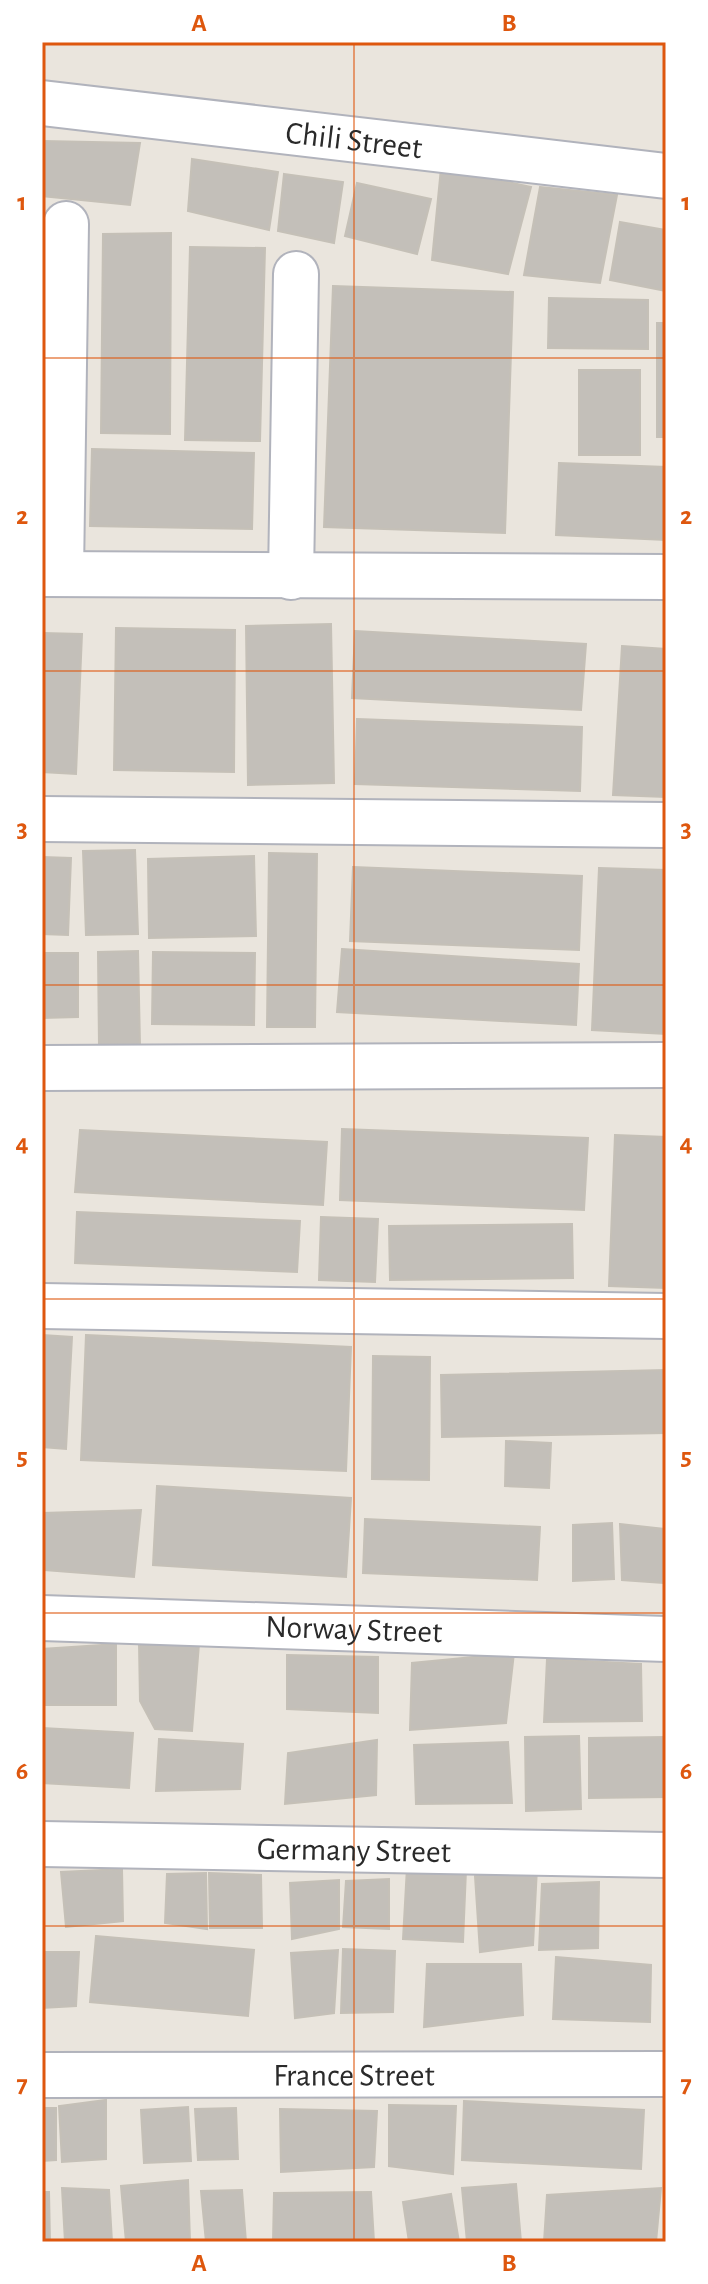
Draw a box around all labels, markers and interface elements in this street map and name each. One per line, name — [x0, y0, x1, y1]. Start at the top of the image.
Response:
text: A — [191, 10, 207, 36]
text: B — [501, 10, 517, 36]
street label: Chili Street — [284, 117, 424, 164]
text: 1 — [17, 189, 27, 215]
text: 1 — [681, 189, 691, 215]
text: 2 — [16, 503, 28, 529]
text: 2 — [680, 503, 692, 529]
text: 3 — [16, 816, 28, 842]
text: 3 — [680, 816, 692, 842]
text: 4 — [15, 1130, 29, 1156]
text: 4 — [679, 1130, 693, 1156]
text: 5 — [16, 1444, 28, 1470]
text: 5 — [680, 1444, 692, 1470]
street label: Norway Street — [265, 1611, 443, 1648]
text: 6 — [16, 1758, 28, 1784]
text: 6 — [680, 1758, 692, 1784]
street label: Germany Street — [257, 1833, 451, 1868]
street label: France Street — [273, 2059, 435, 2092]
text: 7 — [16, 2071, 28, 2097]
text: 7 — [680, 2071, 692, 2097]
text: A — [191, 2250, 207, 2276]
text: B — [501, 2250, 517, 2276]

